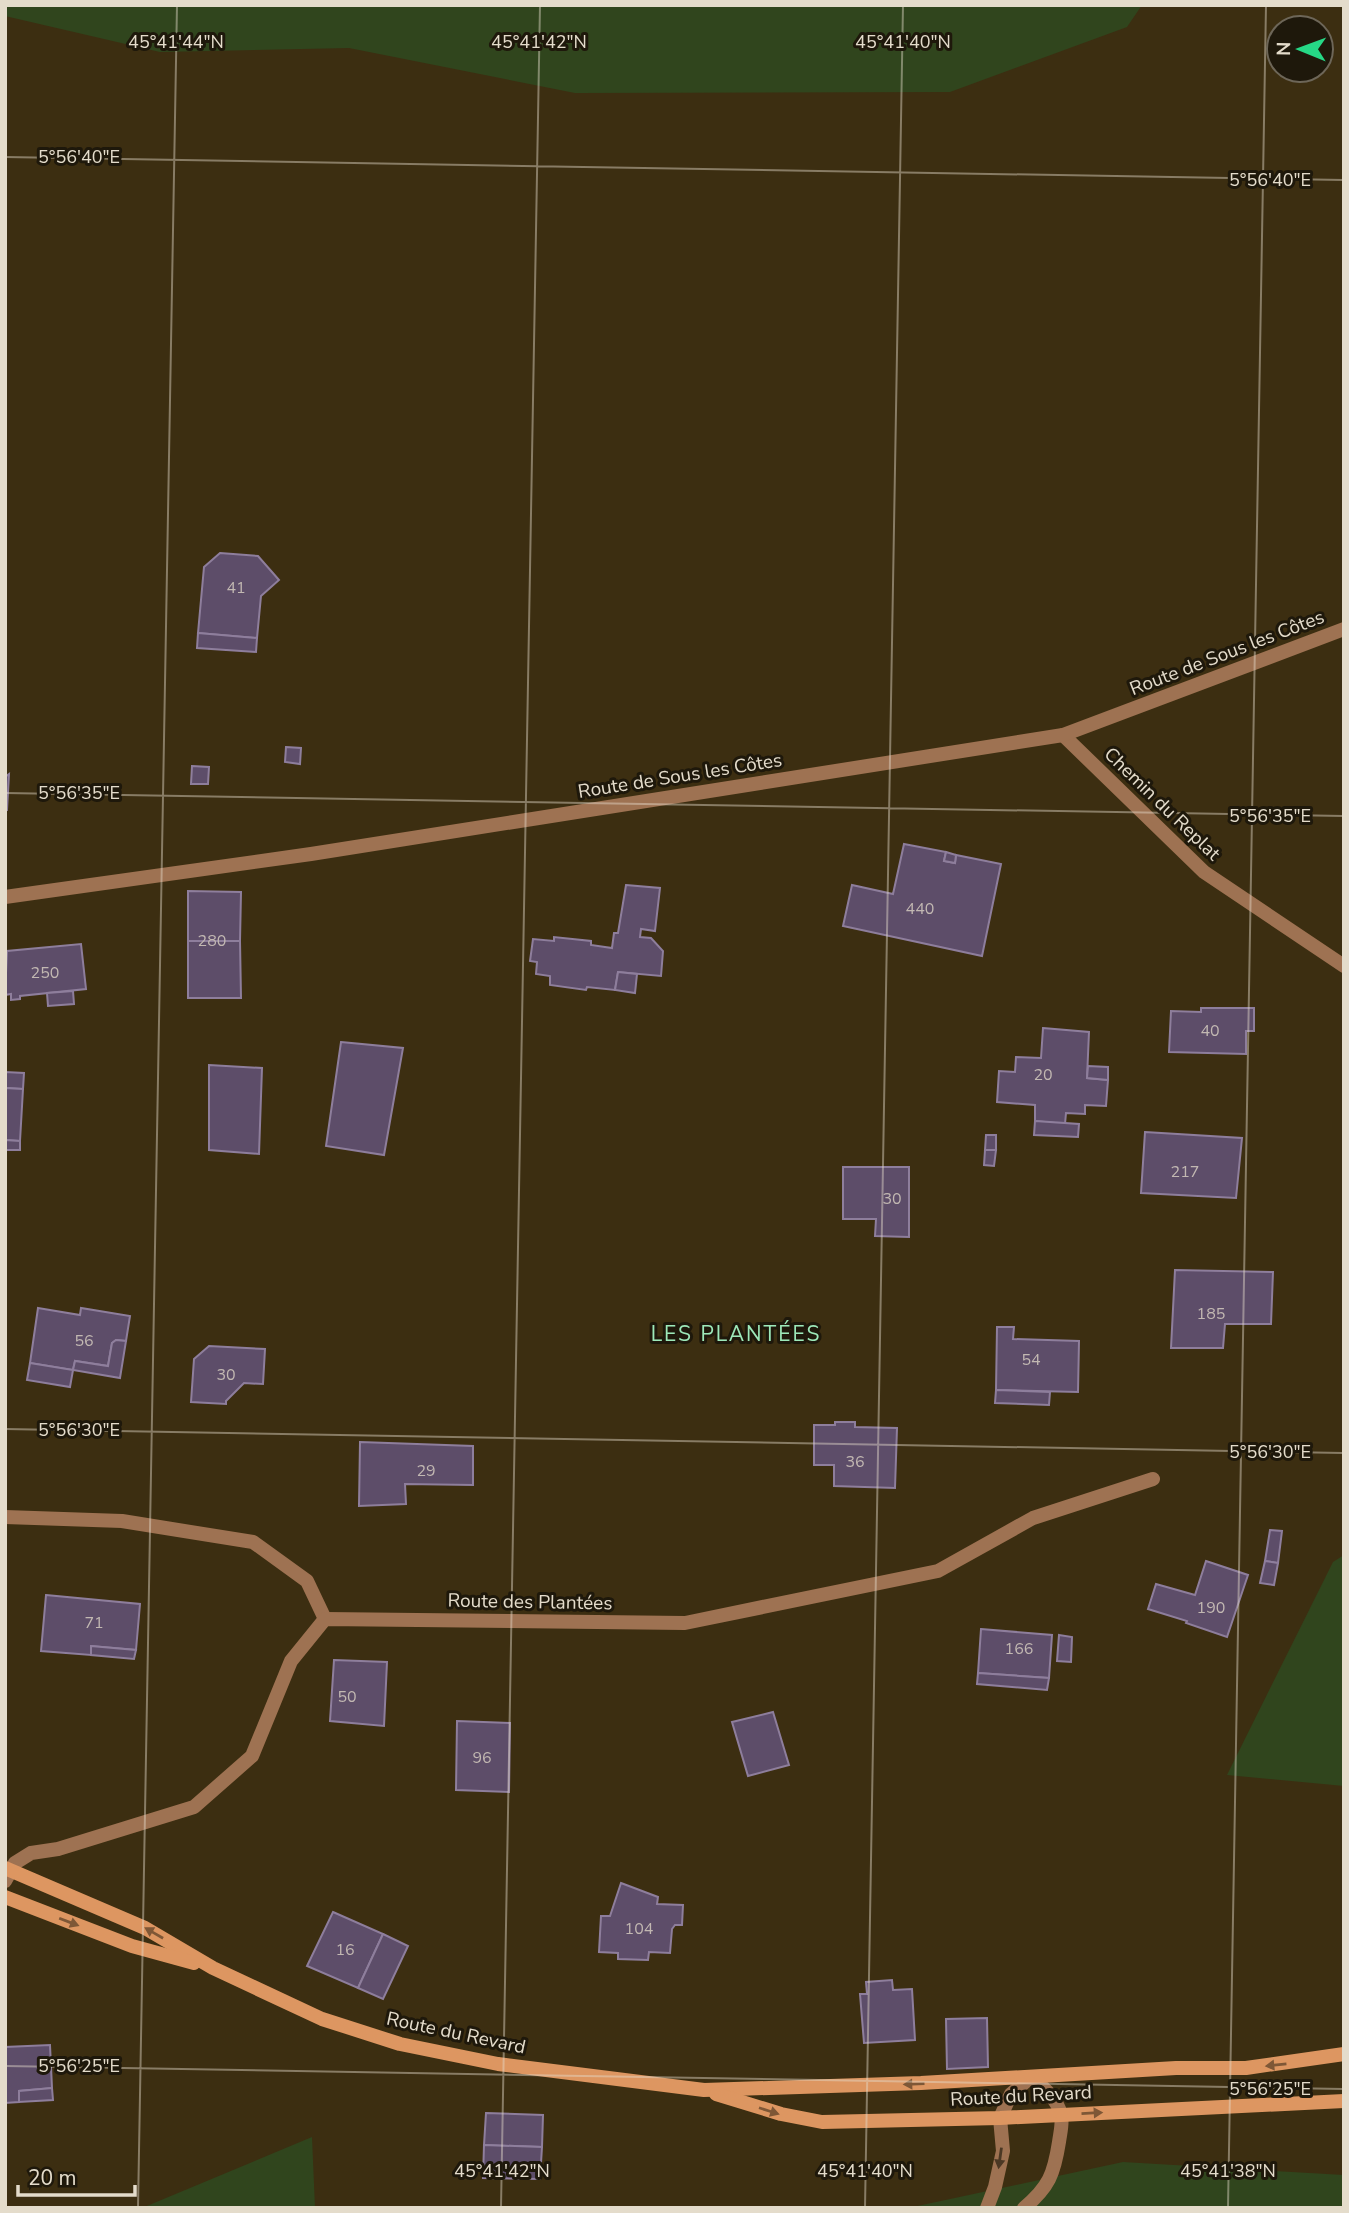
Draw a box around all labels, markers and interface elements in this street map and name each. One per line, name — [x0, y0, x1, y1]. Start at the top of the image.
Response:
north arrow — [1265, 14, 1335, 84]
text: 45°41'44"N — [128, 30, 224, 54]
text: 45°41'42"N — [491, 30, 587, 54]
text: 45°41'40"N — [855, 30, 951, 54]
text: N — [1271, 41, 1297, 56]
text: 5°56'40"E — [38, 145, 120, 169]
text: 5°56'40"E — [1229, 168, 1311, 192]
house number: 41 — [226, 577, 246, 599]
street label: Route de Sous les Côtes — [1126, 604, 1328, 702]
street label: Chemin du Replat — [1098, 742, 1226, 867]
street label: Route de Sous les Côtes — [576, 747, 784, 805]
text: 5°56'35"E — [38, 781, 120, 805]
text: 5°56'35"E — [1229, 804, 1311, 828]
house number: 440 — [906, 898, 934, 920]
house number: 280 — [198, 930, 226, 952]
house number: 250 — [31, 962, 59, 984]
house number: 40 — [1200, 1020, 1220, 1042]
house number: 20 — [1033, 1064, 1053, 1086]
house number: 217 — [1171, 1161, 1199, 1183]
house number: 30 — [882, 1188, 902, 1210]
house number: 185 — [1197, 1303, 1225, 1325]
district label: LES PLANTÉES — [651, 1320, 821, 1348]
house number: 56 — [74, 1330, 94, 1352]
house number: 54 — [1021, 1349, 1041, 1371]
house number: 30 — [216, 1364, 236, 1386]
text: 5°56'30"E — [38, 1418, 120, 1442]
text: 5°56'30"E — [1229, 1440, 1311, 1464]
house number: 36 — [845, 1451, 865, 1473]
house number: 29 — [416, 1460, 436, 1482]
street label: Route des Plantées — [447, 1588, 613, 1616]
house number: 190 — [1197, 1597, 1225, 1619]
house number: 71 — [84, 1612, 104, 1634]
house number: 166 — [1005, 1638, 1033, 1660]
house number: 50 — [337, 1686, 357, 1708]
house number: 96 — [472, 1747, 492, 1769]
one-way arrow — [58, 1916, 79, 1927]
house number: 104 — [625, 1918, 654, 1940]
one-way arrow — [144, 1927, 163, 1939]
house number: 16 — [335, 1939, 355, 1961]
street label: Route du Revard — [384, 2006, 528, 2060]
text: 5°56'25"E — [38, 2054, 120, 2078]
one-way arrow — [1265, 2059, 1287, 2070]
text: 5°56'25"E — [1229, 2077, 1311, 2101]
one-way arrow — [902, 2078, 924, 2089]
street label: Route du Revard — [950, 2079, 1092, 2113]
one-way arrow — [759, 2106, 780, 2116]
one-way arrow — [1082, 2107, 1104, 2118]
one-way arrow — [995, 2147, 1006, 2169]
scale bar — [18, 2154, 135, 2198]
text: 45°41'42"N — [454, 2159, 550, 2183]
text: 45°41'40"N — [817, 2159, 913, 2183]
text: 45°41'38"N — [1180, 2159, 1276, 2183]
text: 20 m — [28, 2164, 77, 2192]

